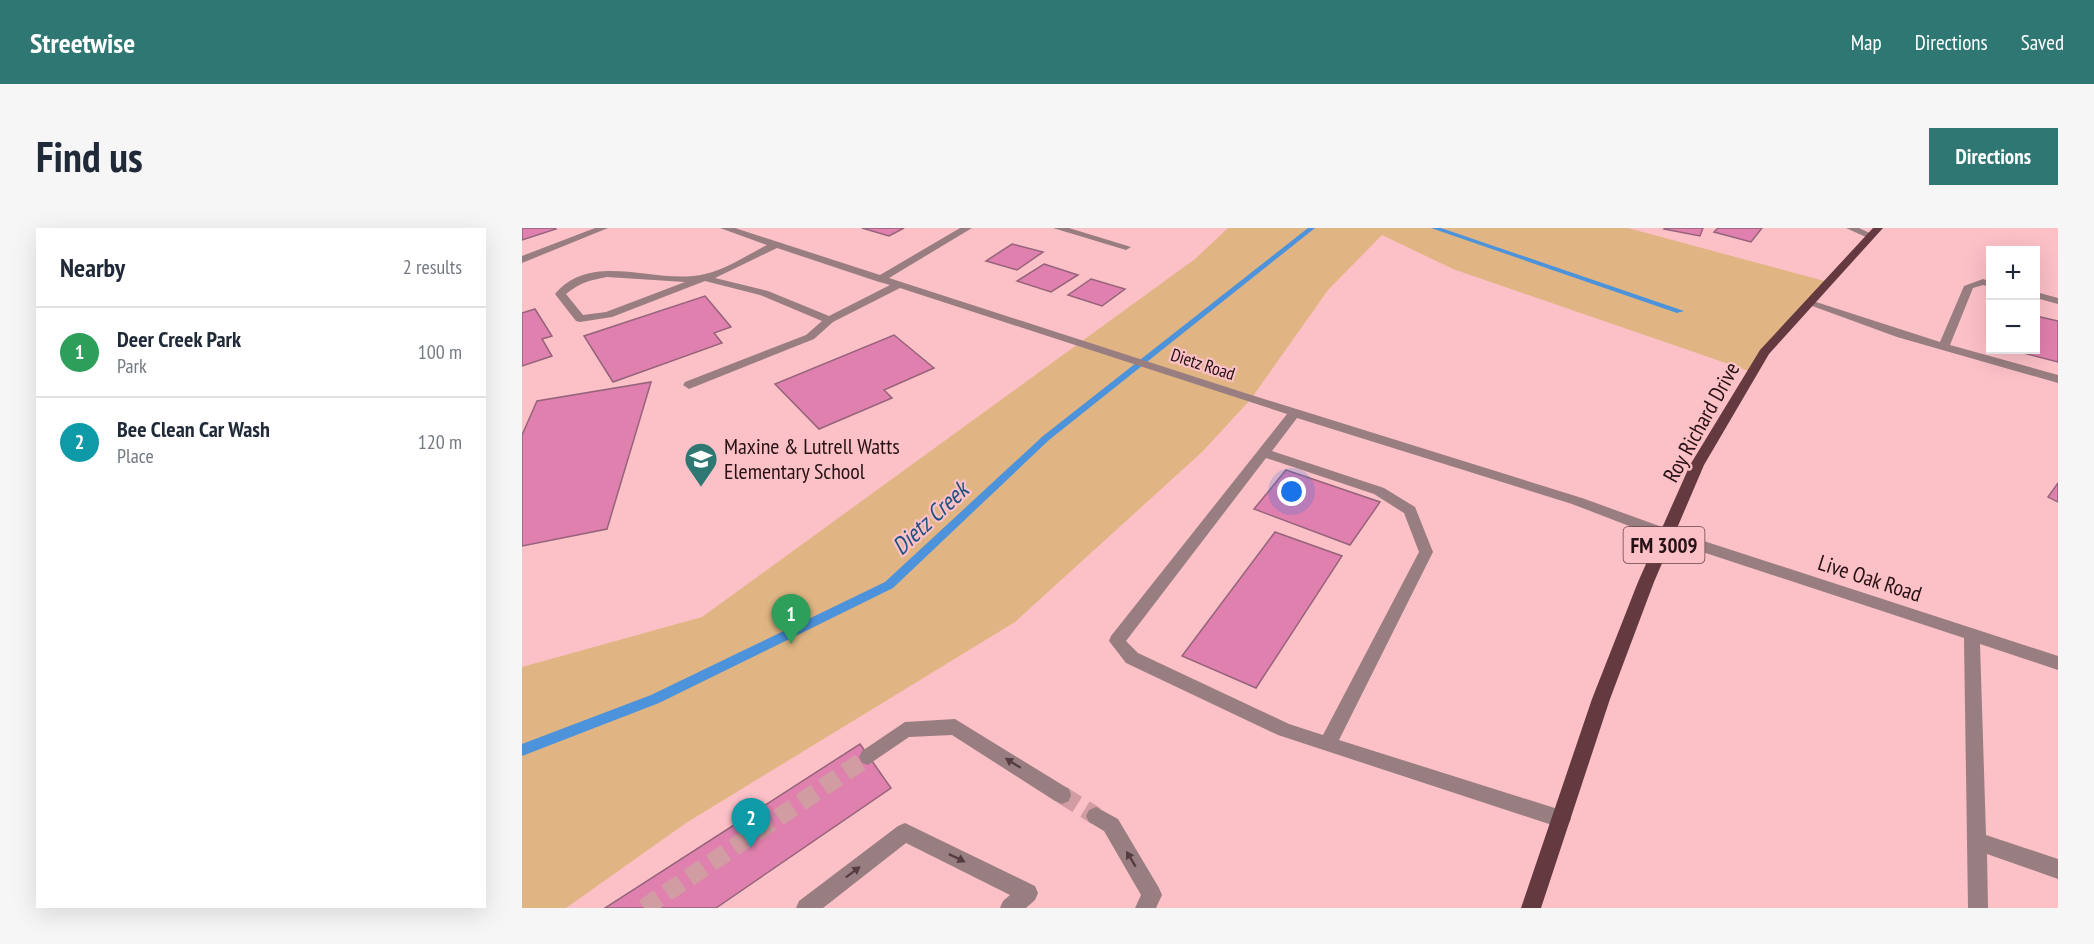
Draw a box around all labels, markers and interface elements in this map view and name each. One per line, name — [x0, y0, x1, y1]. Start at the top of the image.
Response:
text: Streetwise — [30, 24, 135, 61]
text: Map — [1851, 29, 1882, 56]
text: Directions — [1915, 29, 1988, 56]
text: Saved — [2021, 29, 2064, 56]
button: Directions — [1929, 128, 2058, 185]
text: Find us — [36, 129, 143, 184]
map controls — [1986, 246, 2040, 354]
button: + — [1986, 246, 2040, 300]
text: Nearby — [60, 251, 125, 284]
text: 2 results — [403, 254, 462, 280]
button: − — [1986, 300, 2040, 354]
text: Deer Creek Park — [117, 325, 241, 353]
text: 1 — [75, 339, 84, 365]
text: 100 m — [418, 339, 462, 365]
street label: Dietz Road — [1168, 343, 1238, 385]
text: Park — [117, 353, 147, 379]
street label: Roy Richard Drive — [1656, 357, 1746, 487]
text: Bee Clean Car Wash — [117, 415, 270, 443]
text: 2 — [75, 429, 84, 455]
text: 120 m — [418, 429, 462, 455]
place label: Maxine & Lutrell Watts Elementary School — [724, 432, 900, 485]
school or university icon: Maxine & Lutrell Watts Elementary School — [683, 441, 719, 488]
text: Place — [117, 443, 154, 469]
water label: Dietz Creek — [885, 473, 977, 561]
your location — [1277, 477, 1306, 506]
road number: FM 3009 — [1624, 527, 1704, 563]
street label: Live Oak Road — [1815, 548, 1925, 608]
pin: 1 — [772, 594, 810, 644]
one-way arrow — [1004, 758, 1021, 769]
pin: 2 — [732, 798, 770, 848]
one-way arrow — [1126, 850, 1136, 867]
one-way arrow — [949, 854, 966, 863]
one-way arrow — [845, 866, 861, 879]

